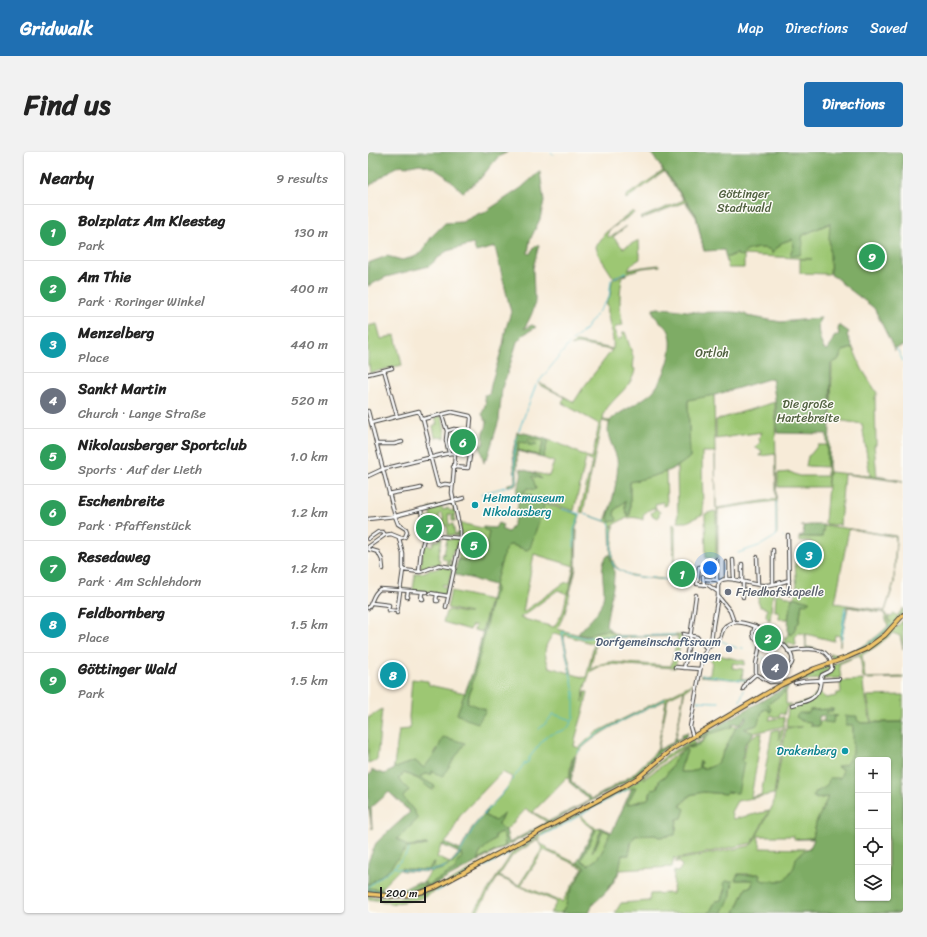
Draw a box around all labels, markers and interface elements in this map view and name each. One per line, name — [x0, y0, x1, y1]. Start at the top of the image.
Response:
text: Gridwalk — [20, 12, 93, 45]
text: Map — [737, 16, 763, 41]
text: Directions — [785, 16, 848, 41]
text: Saved — [870, 16, 907, 41]
text: Find us — [24, 80, 111, 129]
button: Directions — [804, 82, 903, 127]
text: Nearby — [40, 163, 94, 193]
text: 9 results — [276, 167, 328, 190]
park label: Göttinger Stadtwald — [717, 183, 772, 219]
text: Bolzplatz Am Kleesteg — [78, 208, 225, 234]
text: 1 — [50, 221, 56, 244]
text: 130 m — [294, 221, 328, 244]
text: Park — [78, 234, 105, 257]
pin: 9 — [859, 242, 885, 272]
text: Am Thie — [78, 264, 131, 290]
text: 2 — [49, 277, 57, 300]
text: 400 m — [290, 277, 328, 300]
text: Park · Roringer Winkel — [78, 290, 205, 313]
text: Menzelberg — [78, 320, 154, 346]
text: 3 — [49, 333, 57, 356]
text: 440 m — [290, 333, 328, 356]
park label: Ortloh — [695, 342, 729, 364]
text: Place — [78, 346, 109, 369]
text: Sankt Martin — [78, 376, 166, 402]
text: 4 — [49, 389, 57, 412]
text: 520 m — [291, 389, 328, 412]
park label: Die große Hartebreite — [777, 393, 839, 429]
text: Church · Lange Straße — [78, 402, 206, 425]
pin: 6 — [450, 427, 476, 457]
text: Nikolausberger Sportclub — [78, 432, 247, 458]
text: 5 — [49, 445, 57, 468]
text: 1.0 km — [290, 445, 328, 468]
text: Sports · Auf der Lieth — [78, 458, 202, 481]
place label: Heimatmuseum Nikolausberg — [483, 487, 564, 523]
text: Eschenbreite — [78, 488, 165, 514]
marker: Heimatmuseum Nikolausberg — [470, 500, 480, 510]
text: 6 — [49, 501, 57, 524]
text: 1.2 km — [291, 501, 328, 524]
pin: 7 — [416, 513, 442, 543]
text: Park · Pfaffenstück — [78, 514, 192, 537]
pin: 5 — [461, 530, 487, 560]
pin: 3 — [796, 540, 822, 570]
text: Resedaweg — [78, 544, 151, 570]
text: 7 — [49, 557, 57, 580]
text: 1.2 km — [291, 557, 328, 580]
your location — [700, 558, 720, 578]
pin: 1 — [669, 559, 695, 589]
text: Park · Am Schlehdorn — [78, 570, 201, 593]
place label: Friedhofskapelle — [736, 581, 824, 603]
marker: Friedhofskapelle — [723, 587, 733, 597]
text: Feldbornberg — [78, 600, 165, 626]
text: 8 — [49, 613, 57, 636]
text: 1.5 km — [290, 613, 328, 636]
pin: 2 — [755, 623, 781, 653]
text: Place — [78, 626, 109, 649]
place label: Dorfgemeinschaftsraum Roringen — [596, 631, 722, 667]
marker: Dorfgemeinschaftsraum Roringen — [724, 644, 734, 654]
pin: 4 — [762, 652, 788, 682]
text: Göttinger Wald — [78, 656, 176, 682]
pin: 8 — [380, 660, 406, 690]
text: 9 — [49, 669, 57, 692]
text: 1.5 km — [290, 669, 328, 692]
text: Park — [78, 682, 105, 705]
place label: Drakenberg — [776, 740, 837, 762]
marker: Drakenberg — [840, 746, 850, 756]
map controls — [855, 757, 891, 901]
button: + — [855, 757, 891, 793]
button: − — [855, 793, 891, 829]
button: locate — [855, 829, 891, 865]
button: layers — [855, 865, 891, 901]
text: 200 m — [386, 884, 418, 903]
scale bar — [380, 885, 426, 904]

